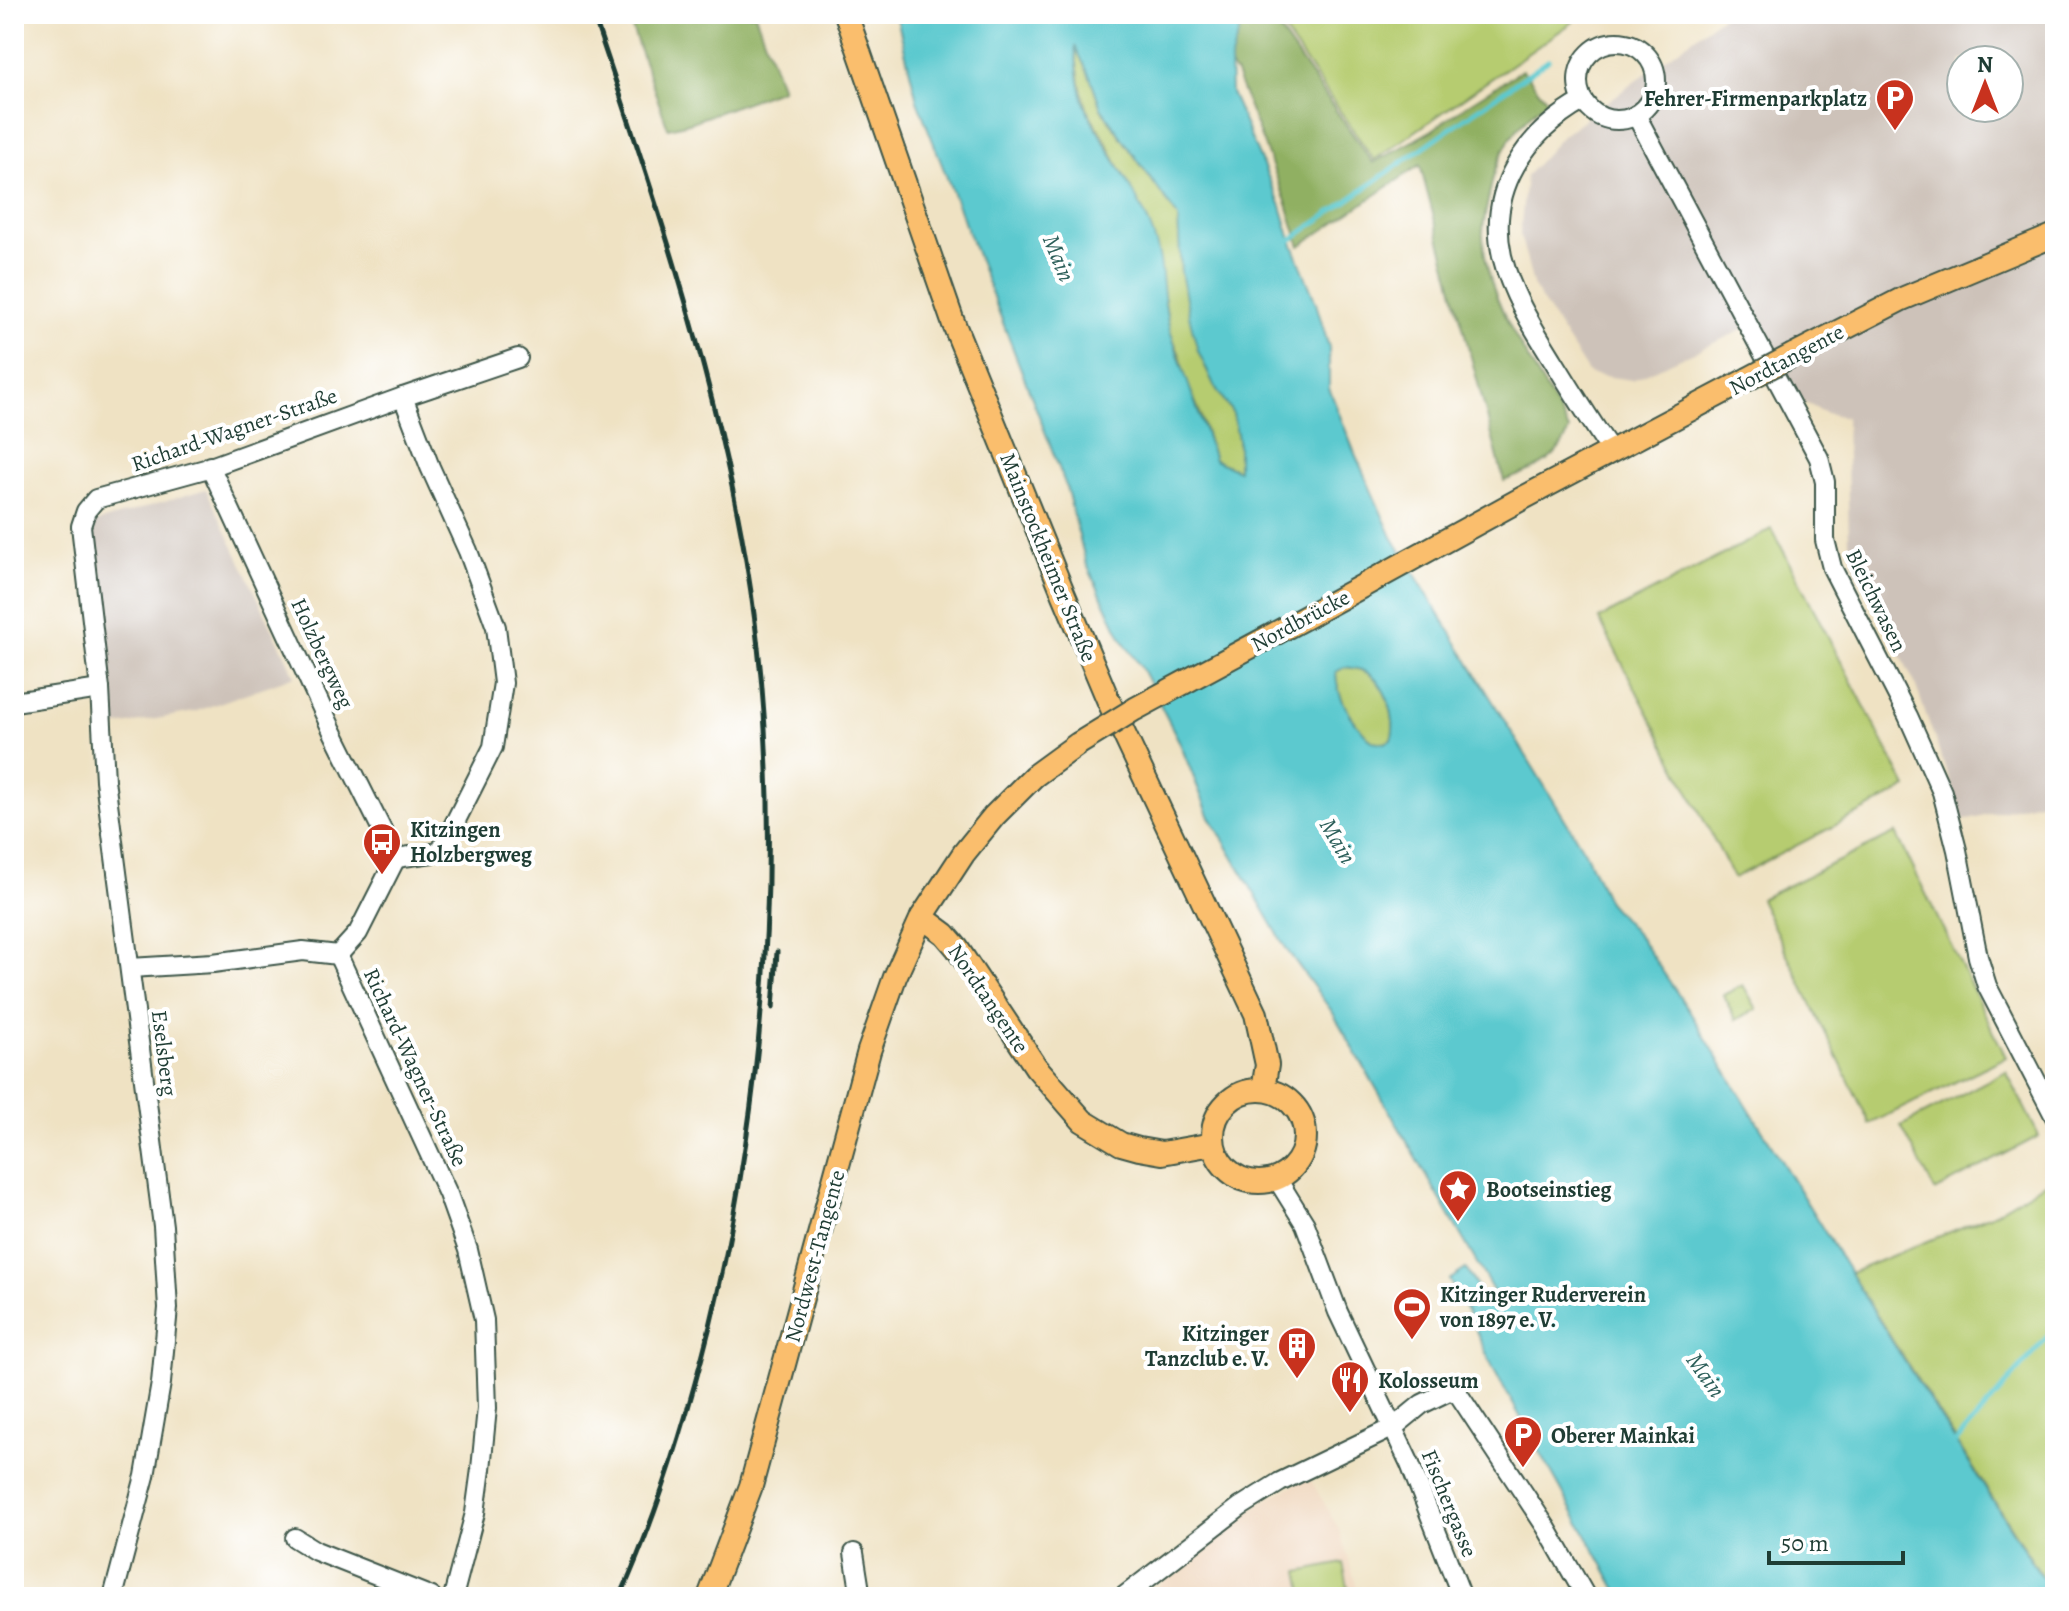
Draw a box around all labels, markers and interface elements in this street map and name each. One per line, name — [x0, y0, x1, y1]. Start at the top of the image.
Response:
north arrow — [1945, 44, 2025, 124]
text: N — [1977, 50, 1993, 80]
parking icon: Fehrer-Firmenparkplatz — [1874, 77, 1916, 132]
place label: Fehrer-Firmenparkplatz — [1644, 84, 1867, 114]
water label: Main — [1035, 230, 1083, 286]
street label: Nordtangente — [1724, 317, 1849, 403]
street label: Richard-Wagner-Straße — [127, 381, 341, 479]
street label: Mainstockheimer Straße — [992, 448, 1104, 666]
street label: Bleichwasen — [1838, 544, 1914, 657]
street label: Nordbrücke — [1246, 582, 1355, 659]
street label: Holzbergweg — [283, 593, 361, 714]
water label: Main — [1312, 812, 1364, 870]
place label: Kitzingen Holzbergweg — [410, 815, 533, 870]
bus stop icon: Kitzingen Holzbergweg — [361, 821, 403, 876]
street label: Nordtangente — [941, 938, 1036, 1059]
street label: Richard-Wagner-Straße — [356, 963, 474, 1172]
street label: Eselsberg — [144, 1008, 184, 1098]
street label: Nordwest-Tangente — [777, 1167, 852, 1346]
place icon: Bootseinstieg — [1437, 1168, 1479, 1223]
place label: Bootseinstieg — [1486, 1175, 1612, 1205]
place label: Kitzinger Ruderverein von 1897 e. V. — [1439, 1280, 1646, 1335]
sports icon: Kitzinger Ruderverein von 1897 e. V. — [1391, 1286, 1433, 1341]
place label: Kitzinger Tanzclub e. V. — [1145, 1319, 1269, 1374]
building icon: Kitzinger Tanzclub e. V. — [1276, 1325, 1318, 1380]
water label: Main — [1679, 1346, 1733, 1404]
restaurant icon: Kolosseum — [1329, 1359, 1371, 1414]
place label: Kolosseum — [1378, 1366, 1479, 1396]
parking icon: Oberer Mainkai — [1502, 1414, 1544, 1469]
place label: Oberer Mainkai — [1551, 1421, 1695, 1451]
street label: Fischergasse — [1414, 1445, 1484, 1562]
scale bar — [1769, 1515, 1903, 1565]
text: 50 m — [1781, 1527, 1829, 1559]

